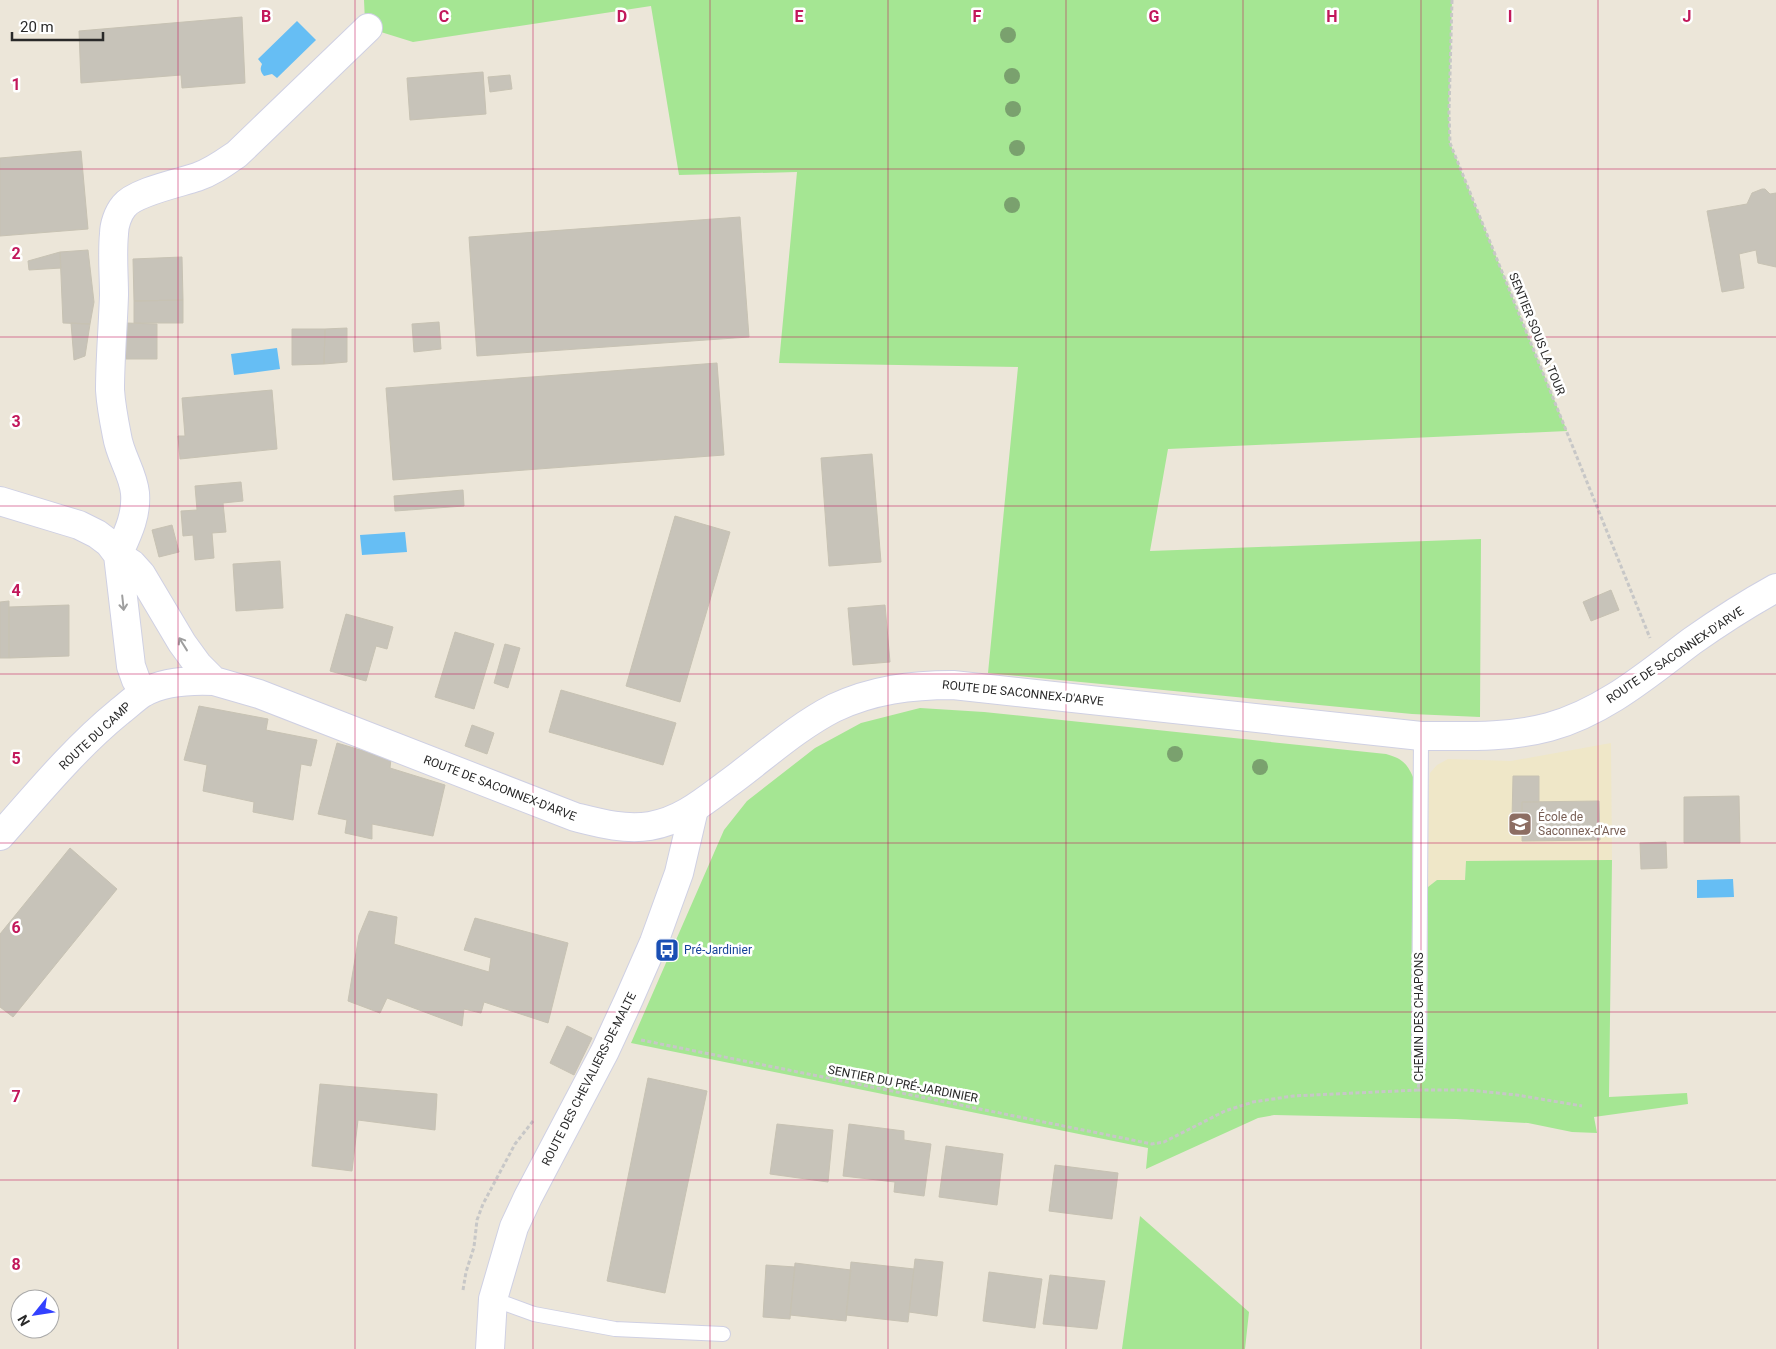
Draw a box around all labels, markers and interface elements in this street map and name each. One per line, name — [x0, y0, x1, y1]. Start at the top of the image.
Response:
text: B — [261, 7, 271, 26]
text: C — [439, 7, 449, 26]
text: D — [617, 7, 627, 26]
text: E — [795, 7, 804, 26]
text: F — [973, 7, 982, 26]
text: G — [1149, 7, 1160, 26]
text: H — [1326, 7, 1338, 26]
text: I — [1508, 7, 1512, 26]
text: J — [1683, 7, 1691, 26]
scale bar — [12, 10, 104, 42]
text: 20 m — [20, 18, 54, 36]
text: 1 — [11, 75, 21, 94]
text: 2 — [11, 244, 21, 263]
street label: SENTIER SOUS LA TOUR — [1506, 271, 1568, 398]
text: 3 — [11, 412, 21, 431]
text: 4 — [11, 581, 21, 600]
one-way arrow — [118, 595, 128, 611]
street label: ROUTE DE SACONNEX-D'ARVE — [1604, 604, 1746, 706]
one-way arrow — [177, 637, 187, 651]
street label: ROUTE DE SACONNEX-D'ARVE — [942, 678, 1105, 708]
street label: ROUTE DU CAMP — [56, 699, 134, 773]
text: 5 — [11, 749, 21, 768]
street label: ROUTE DE SACONNEX-D'ARVE — [422, 752, 578, 824]
place label: École de Saconnex-d'Arve — [1538, 809, 1626, 838]
school or university icon: École de Saconnex-d'Arve — [1507, 811, 1533, 837]
text: 6 — [11, 918, 21, 937]
bus stop icon: Pré-Jardinier — [654, 937, 680, 963]
place label: Pré-Jardinier — [684, 943, 752, 957]
street label: CHEMIN DES CHAPONS — [1412, 952, 1426, 1082]
street label: ROUTE DES CHEVALIERS-DE-MALTE — [539, 990, 639, 1168]
street label: SENTIER DU PRÉ-JARDINIER — [827, 1062, 980, 1106]
text: 7 — [11, 1087, 21, 1106]
text: 8 — [11, 1255, 21, 1274]
north arrow — [10, 1289, 60, 1339]
text: N — [14, 1312, 33, 1329]

